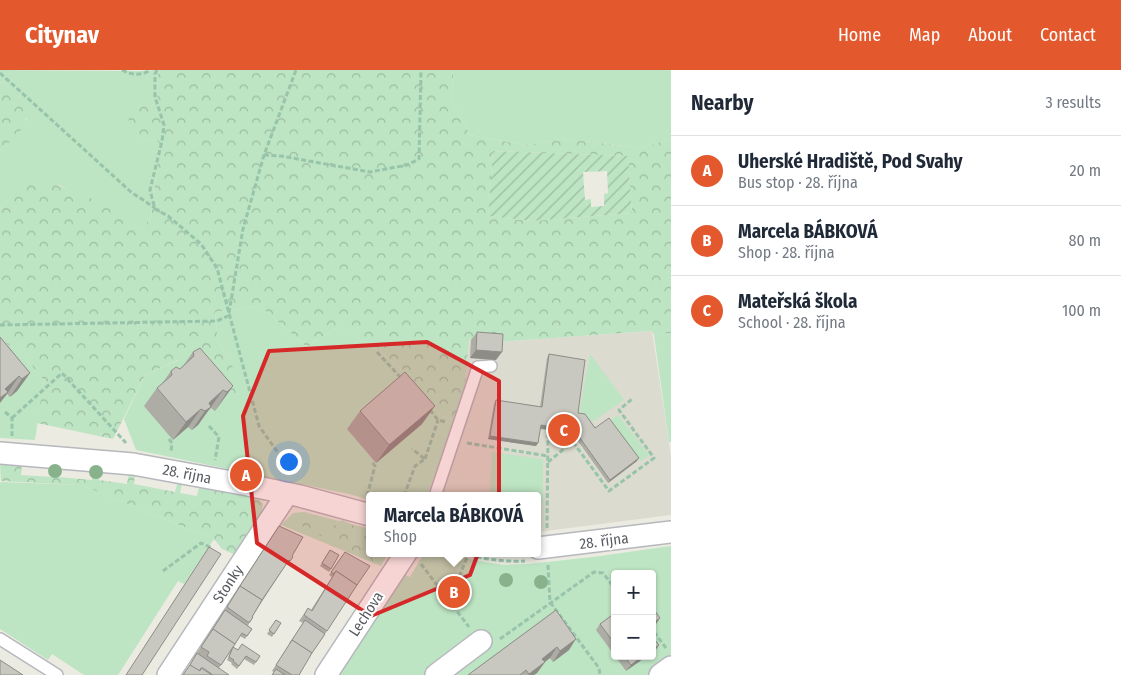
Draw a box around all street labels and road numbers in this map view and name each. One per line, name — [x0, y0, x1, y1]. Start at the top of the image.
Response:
street label: 28. října — [161, 460, 213, 488]
street label: 28. října — [579, 529, 629, 553]
street label: Stonky — [209, 561, 247, 606]
street label: Lechova — [345, 588, 387, 640]

